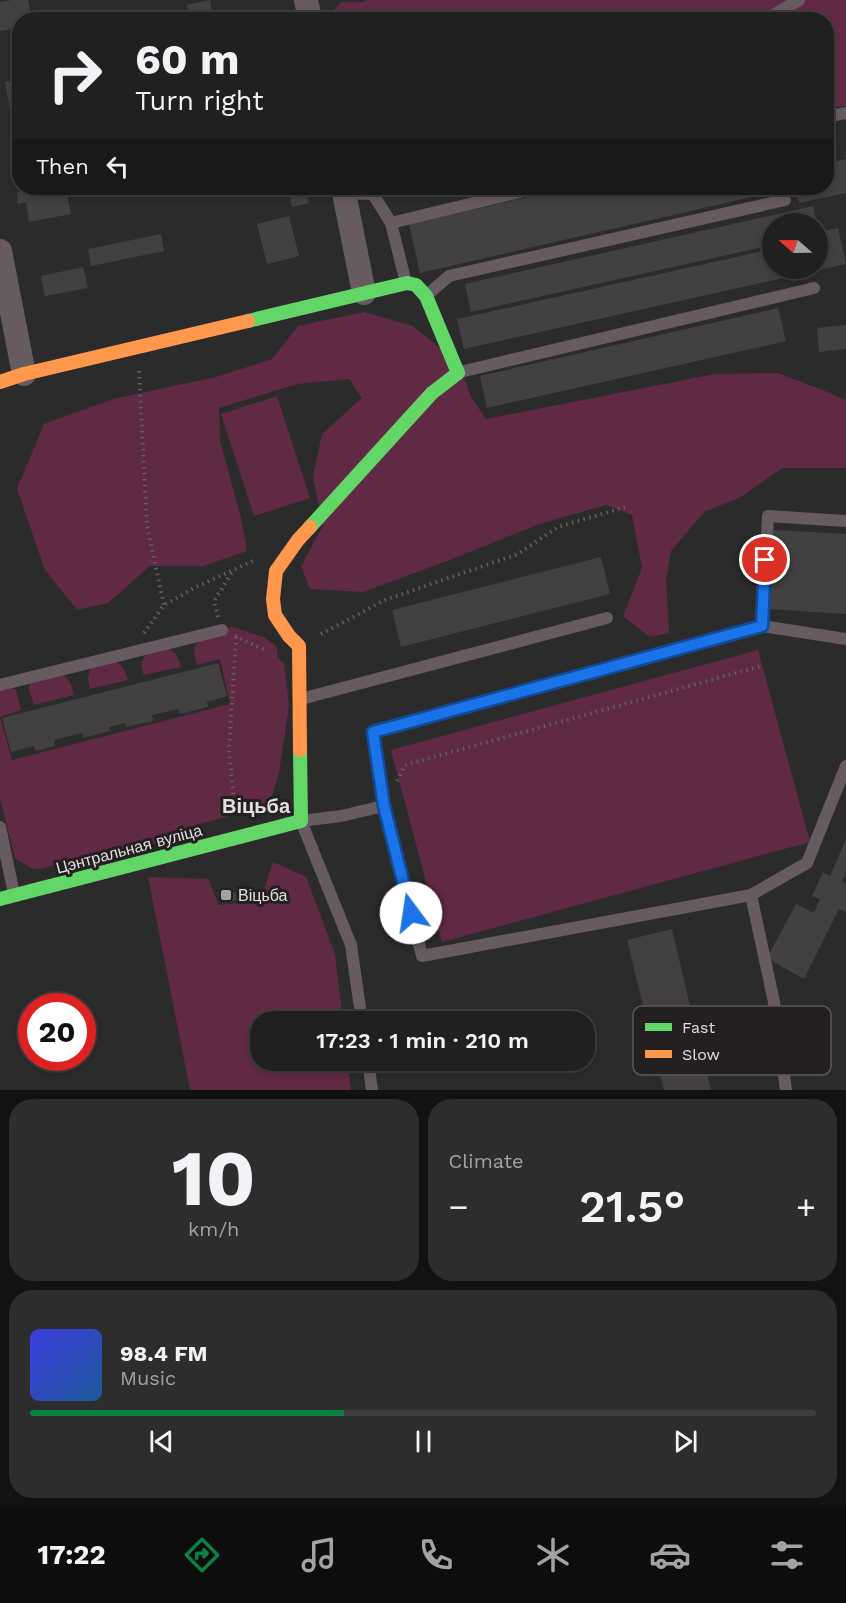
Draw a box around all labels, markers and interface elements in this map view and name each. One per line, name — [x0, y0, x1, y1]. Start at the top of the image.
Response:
text: 60 m — [135, 35, 239, 84]
icon: right — [36, 36, 114, 114]
text: Turn right — [135, 85, 264, 117]
icon: left — [101, 150, 134, 183]
text: Then — [36, 154, 89, 179]
north arrow — [762, 213, 828, 279]
map controls — [762, 213, 828, 279]
pin — [739, 534, 790, 585]
icon: arrive — [748, 543, 781, 576]
district label: Віцьба — [222, 794, 291, 818]
street label: Цэнтральная вуліца — [54, 820, 204, 878]
position arrow — [379, 881, 443, 945]
place label: Віцьба — [238, 886, 288, 905]
marker: Віцьба — [219, 888, 233, 902]
speed limit sign: 20 — [18, 993, 96, 1071]
legend — [633, 1006, 831, 1075]
text: Fast — [682, 1018, 715, 1037]
text: 17:23 · 1 min · 210 m — [316, 1028, 529, 1053]
text: Slow — [682, 1045, 720, 1064]
text: 10 — [172, 1132, 256, 1224]
text: Climate — [449, 1149, 524, 1173]
text: 21.5° — [579, 1180, 685, 1233]
text: − — [449, 1187, 468, 1226]
text: + — [796, 1187, 816, 1226]
text: km/h — [188, 1217, 240, 1241]
text: 98.4 FM — [120, 1341, 208, 1366]
text: Music — [120, 1366, 176, 1390]
icon: previous — [145, 1425, 178, 1458]
icon: pause — [407, 1425, 440, 1458]
icon: next — [669, 1425, 702, 1458]
icon: directions — [181, 1534, 223, 1576]
icon: music — [298, 1534, 340, 1576]
icon: phone — [415, 1534, 457, 1576]
icon: climate — [532, 1534, 574, 1576]
icon: car — [649, 1534, 691, 1576]
icon: filters — [766, 1534, 808, 1576]
text: 17:22 — [38, 1539, 105, 1571]

